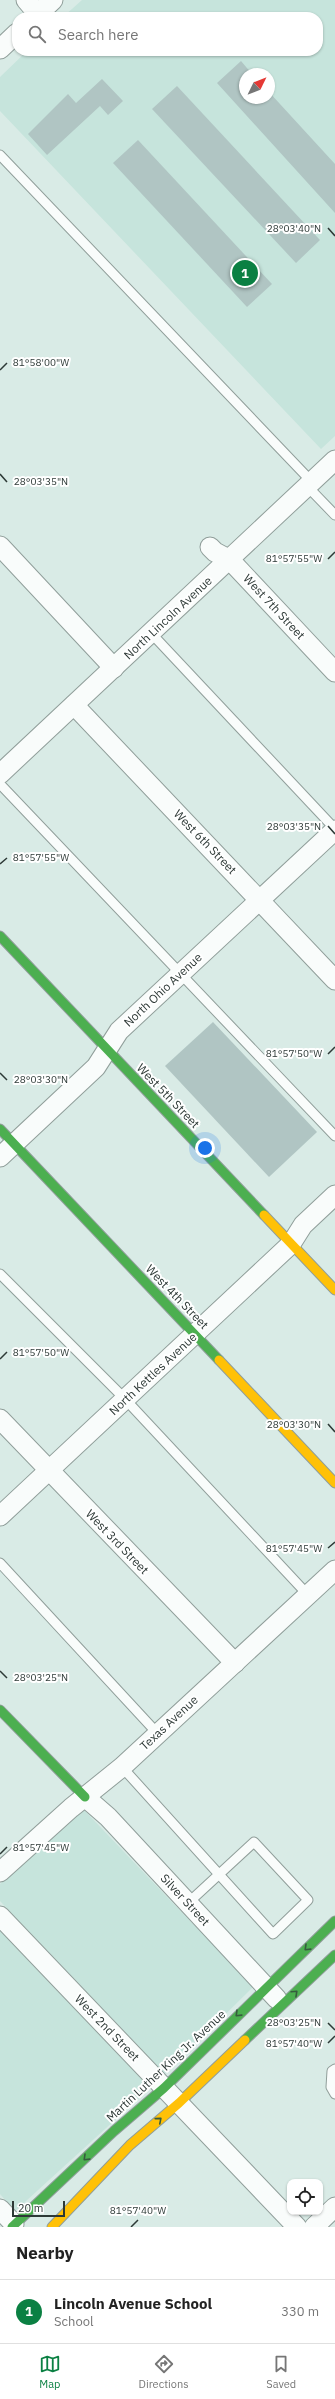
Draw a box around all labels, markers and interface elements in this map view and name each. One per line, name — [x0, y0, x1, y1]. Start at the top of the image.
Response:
search box — [12, 12, 323, 56]
icon: search — [26, 23, 48, 45]
text: Search here — [58, 25, 138, 44]
north arrow — [239, 68, 275, 104]
text: 28°03'40"N — [267, 222, 321, 235]
pin: 1 — [232, 258, 258, 288]
text: 81°58'00"W — [13, 356, 69, 369]
text: 28°03'35"N — [14, 475, 68, 488]
text: 81°57'55"W — [266, 552, 322, 565]
street label: West 7th Street — [240, 571, 308, 642]
street label: North Lincoln Avenue — [120, 573, 215, 662]
street label: West 6th Street — [171, 806, 240, 877]
text: 28°03'35"N — [267, 820, 321, 833]
text: 81°57'55"W — [13, 851, 69, 864]
street label: North Ohio Avenue — [120, 949, 205, 1030]
text: 81°57'50"W — [266, 1047, 322, 1060]
street label: West 5th Street — [134, 1060, 203, 1131]
text: 28°03'30"N — [14, 1073, 68, 1086]
your location — [195, 1138, 215, 1158]
street label: West 4th Street — [143, 1261, 212, 1332]
street label: North Kettles Avenue — [106, 1329, 200, 1418]
text: 81°57'50"W — [13, 1346, 69, 1359]
text: 28°03'30"N — [267, 1418, 321, 1431]
street label: West 3rd Street — [83, 1506, 152, 1577]
text: 81°57'45"W — [266, 1542, 322, 1555]
text: 28°03'25"N — [14, 1671, 68, 1684]
street label: Texas Avenue — [137, 1692, 201, 1753]
text: 81°57'45"W — [13, 1841, 69, 1854]
street label: Silver Street — [157, 1871, 213, 1929]
one-way arrow — [304, 1943, 312, 1951]
one-way arrow — [290, 1990, 298, 1998]
street label: West 2nd Street — [72, 1991, 143, 2064]
street label: Martin Luther King Jr. Avenue — [103, 2006, 229, 2125]
one-way arrow — [235, 2010, 243, 2017]
text: 28°03'25"N — [267, 2016, 321, 2029]
text: 81°57'40"W — [266, 2037, 322, 2050]
one-way arrow — [154, 2117, 162, 2124]
one-way arrow — [83, 2153, 91, 2161]
map controls — [287, 2179, 323, 2215]
button: locate — [287, 2179, 323, 2215]
scale bar — [12, 2199, 65, 2218]
text: 20 m — [18, 2201, 43, 2215]
text: 81°57'40"W — [110, 2204, 166, 2217]
text: Nearby — [16, 2242, 74, 2264]
text: Lincoln Avenue School — [54, 2294, 212, 2313]
text: 1 — [25, 2303, 33, 2320]
text: 330 m — [281, 2303, 319, 2320]
text: School — [54, 2313, 94, 2330]
tab: Map — [39, 2353, 61, 2391]
tab: Directions — [139, 2353, 189, 2391]
tab: Saved — [266, 2353, 296, 2391]

